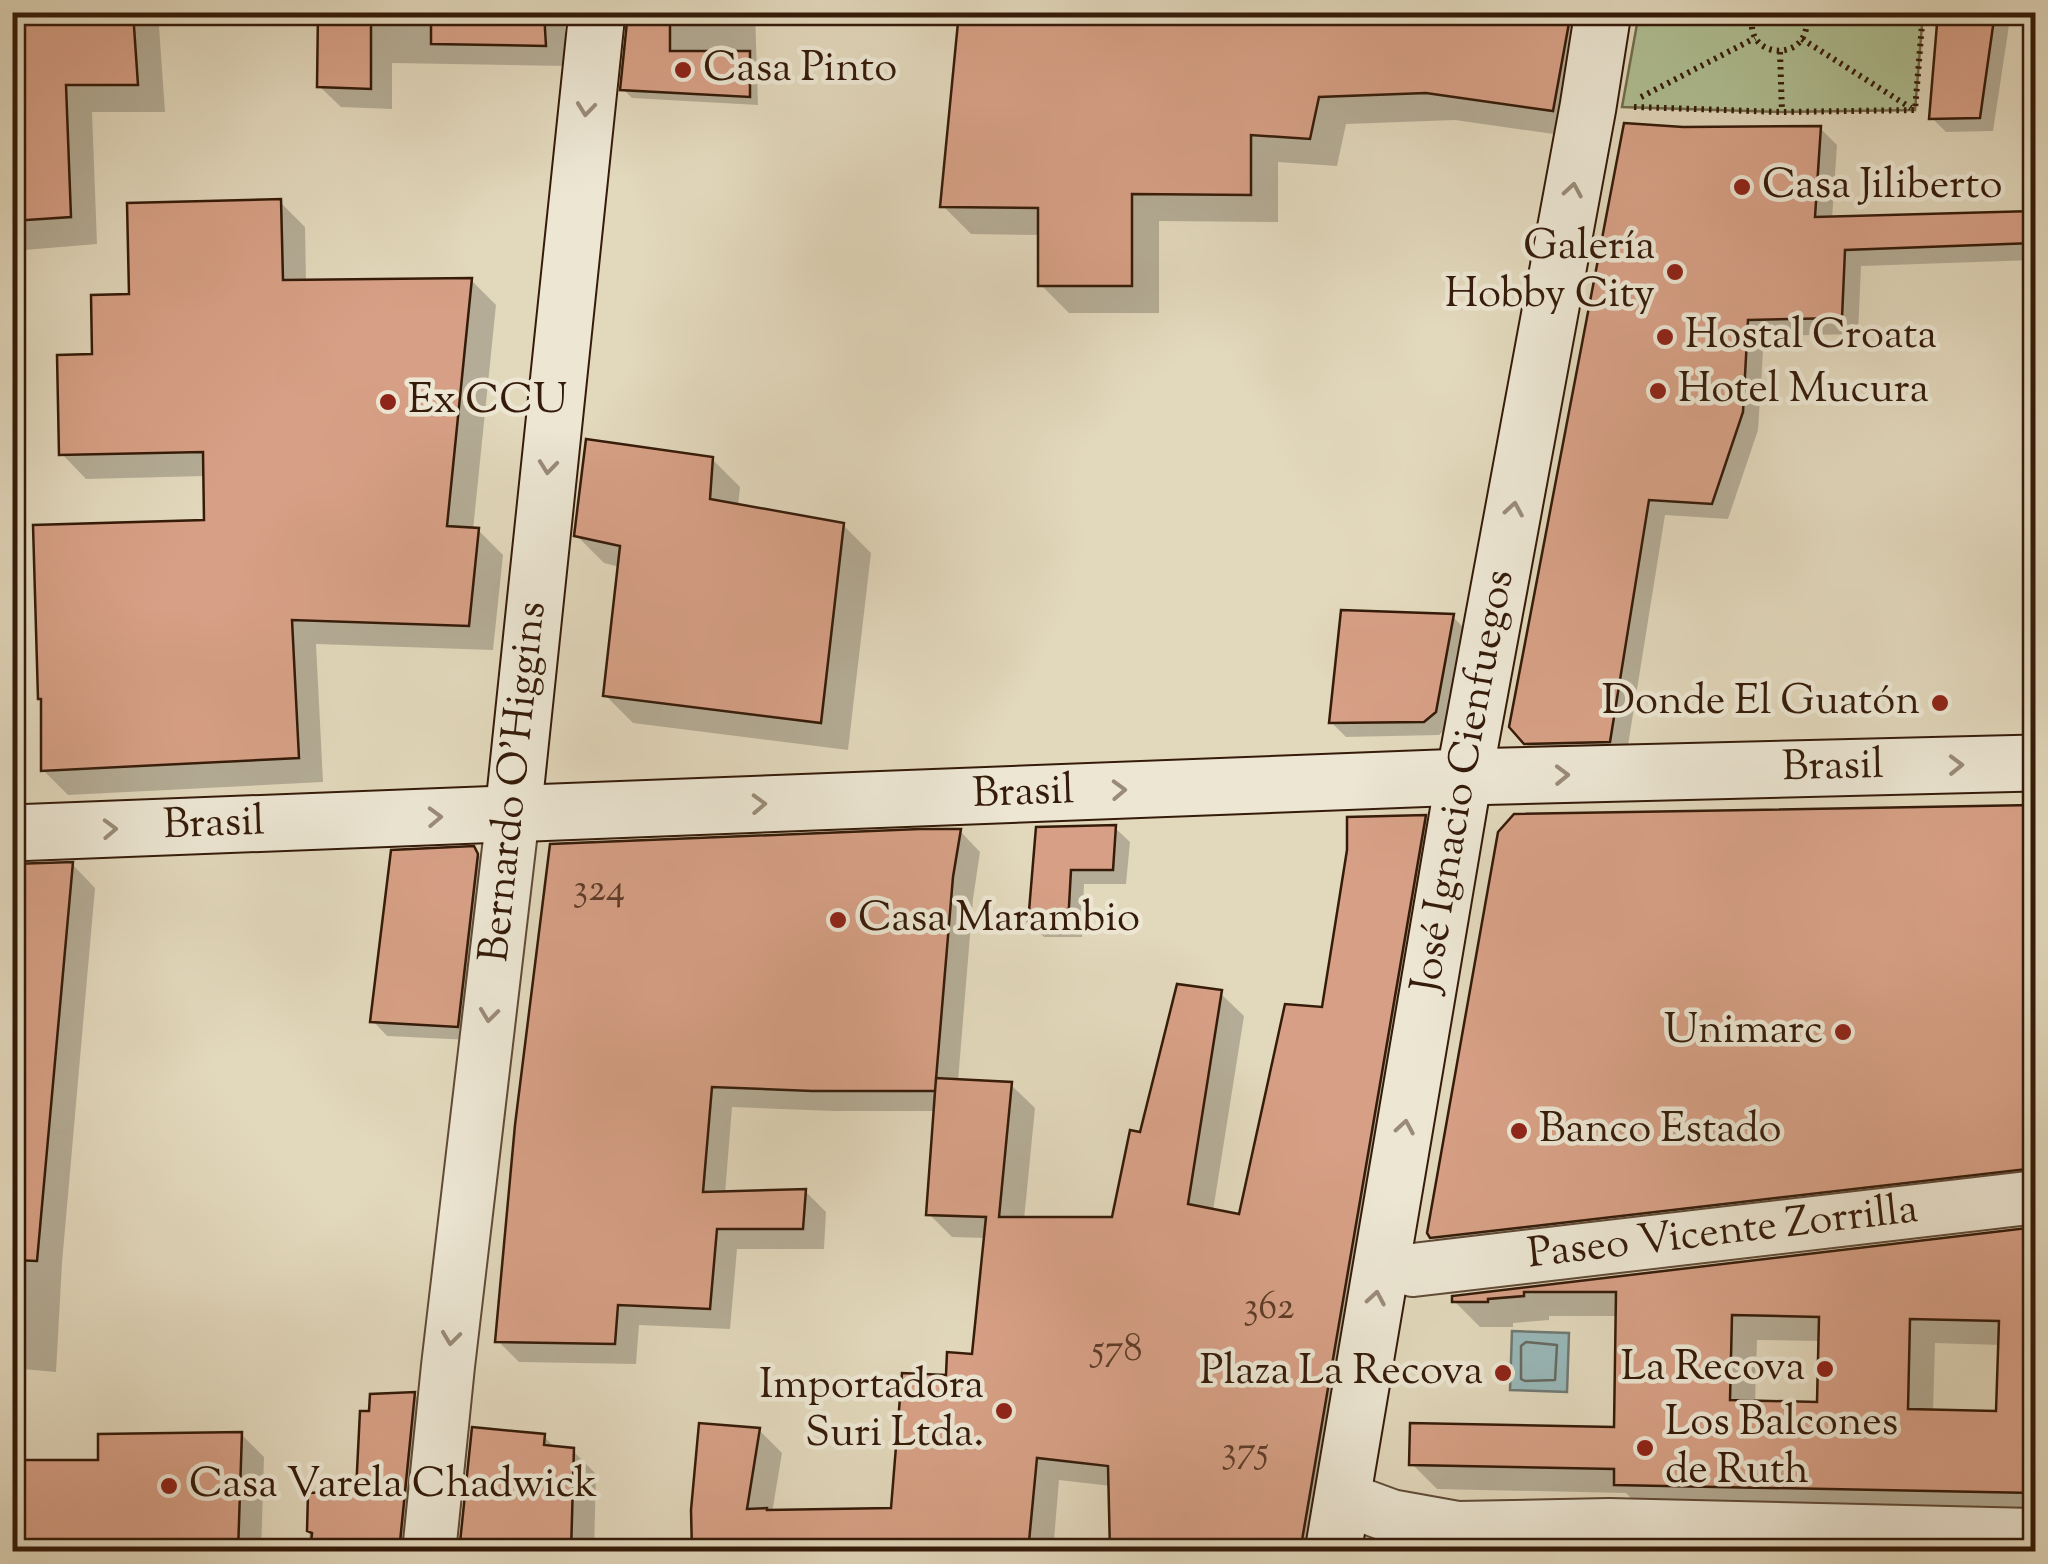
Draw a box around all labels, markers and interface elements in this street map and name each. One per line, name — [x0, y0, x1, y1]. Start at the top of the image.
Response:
place label: Casa Pinto — [703, 40, 897, 100]
marker: Casa Pinto — [672, 59, 694, 81]
one-way arrow — [576, 102, 598, 118]
place label: Casa Jiliberto — [1762, 157, 2002, 217]
marker: Casa Jiliberto — [1731, 176, 1753, 198]
one-way arrow — [1562, 182, 1583, 198]
place label: Galería Hobby City — [1445, 218, 1655, 326]
marker: Galería Hobby City — [1664, 261, 1686, 283]
place label: Hostal Croata — [1685, 307, 1937, 367]
marker: Hostal Croata — [1654, 326, 1676, 348]
place label: Hotel Mucura — [1678, 361, 1929, 421]
place label: Ex CCU — [408, 372, 567, 432]
marker: Hotel Mucura — [1647, 380, 1669, 402]
marker: Ex CCU — [377, 391, 399, 413]
one-way arrow — [538, 460, 559, 476]
one-way arrow — [1503, 501, 1524, 518]
street label: José Ignacio Cienfuegos — [1398, 565, 1532, 999]
street label: Bernardo O'Higgins — [466, 599, 564, 965]
place label: Donde El Guatón — [1602, 673, 1920, 733]
marker: Donde El Guatón — [1929, 692, 1951, 714]
street label: Brasil — [1781, 737, 1884, 799]
one-way arrow — [1949, 755, 1965, 776]
street label: Brasil — [971, 762, 1075, 826]
one-way arrow — [1554, 765, 1570, 786]
one-way arrow — [1112, 780, 1128, 801]
street label: Brasil — [162, 793, 266, 857]
one-way arrow — [752, 794, 768, 815]
one-way arrow — [427, 807, 443, 828]
one-way arrow — [102, 819, 118, 840]
house number: 324 — [573, 864, 625, 918]
place label: Casa Marambio — [858, 890, 1140, 950]
marker: Casa Marambio — [827, 909, 849, 931]
place label: Unimarc — [1664, 1002, 1823, 1062]
one-way arrow — [479, 1007, 500, 1023]
marker: Unimarc — [1832, 1021, 1854, 1043]
place label: Banco Estado — [1539, 1101, 1781, 1161]
one-way arrow — [1394, 1119, 1415, 1135]
marker: Banco Estado — [1508, 1120, 1530, 1142]
street label: Paseo Vicente Zorrilla — [1524, 1181, 1921, 1286]
house number: 362 — [1243, 1282, 1295, 1336]
one-way arrow — [1365, 1290, 1386, 1306]
house number: 578 — [1089, 1324, 1143, 1378]
one-way arrow — [441, 1330, 462, 1346]
place label: La Recova — [1621, 1339, 1805, 1399]
place label: Plaza La Recova — [1200, 1343, 1483, 1403]
place label: Importadora Suri Ltda. — [759, 1357, 984, 1465]
marker: La Recova — [1814, 1358, 1836, 1380]
marker: Plaza La Recova — [1492, 1362, 1514, 1384]
place label: Los Balcones de Ruth — [1665, 1394, 1898, 1502]
marker: Importadora Suri Ltda. — [993, 1400, 1015, 1422]
house number: 375 — [1221, 1426, 1269, 1480]
marker: Los Balcones de Ruth — [1634, 1437, 1656, 1459]
place label: Casa Varela Chadwick — [189, 1456, 597, 1516]
marker: Casa Varela Chadwick — [158, 1475, 180, 1497]

